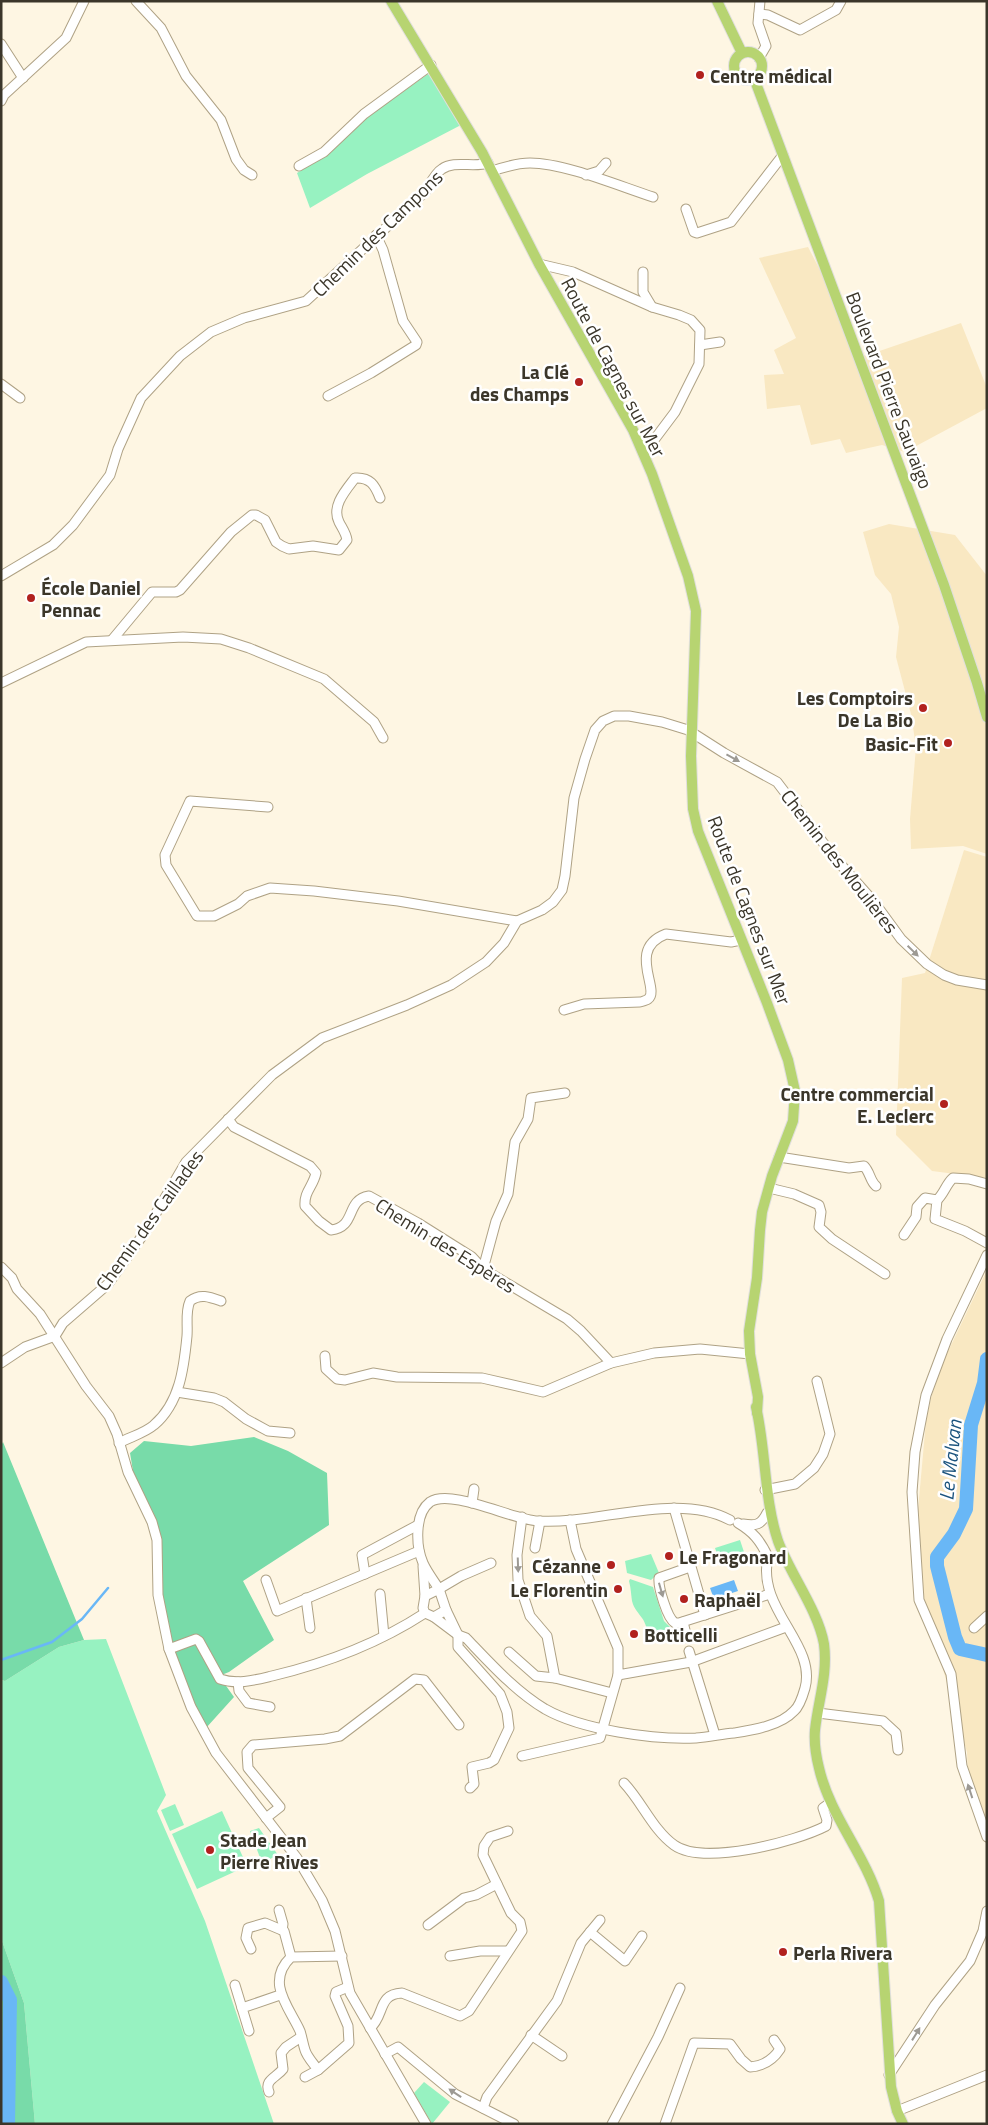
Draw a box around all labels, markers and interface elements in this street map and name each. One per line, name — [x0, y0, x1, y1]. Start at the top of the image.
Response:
place label: Centre médical — [710, 61, 833, 90]
marker: Centre médical — [694, 69, 706, 81]
street label: Chemin des Campons — [305, 163, 449, 303]
street label: Route de Cagnes sur Mer — [554, 272, 674, 463]
street label: Boulevard Pierre Sauvaigo — [839, 287, 941, 493]
place label: La Clé des Champs — [470, 357, 569, 408]
marker: La Clé des Champs — [573, 376, 585, 388]
place label: École Daniel Pennac — [41, 573, 141, 624]
marker: École Daniel Pennac — [25, 592, 37, 604]
place label: Les Comptoirs De La Bio — [797, 683, 913, 734]
marker: Les Comptoirs De La Bio — [917, 702, 929, 714]
place label: Basic-Fit — [865, 729, 938, 758]
marker: Basic-Fit — [942, 737, 954, 749]
one-way arrow — [727, 753, 740, 762]
street label: Chemin des Moulières — [774, 783, 906, 939]
street label: Route de Cagnes sur Mer — [701, 811, 800, 1009]
one-way arrow — [907, 945, 919, 957]
place label: Centre commercial E. Leclerc — [780, 1079, 934, 1130]
marker: Centre commercial E. Leclerc — [938, 1098, 950, 1110]
street label: Chemin des Caillades — [88, 1143, 210, 1296]
street label: Chemin des Espères — [370, 1190, 522, 1300]
water label: Le Malvan — [930, 1417, 970, 1502]
place label: Le Fragonard — [679, 1542, 786, 1571]
marker: Le Fragonard — [663, 1550, 675, 1562]
place label: Cézanne — [532, 1551, 601, 1580]
one-way arrow — [514, 1558, 522, 1574]
marker: Cézanne — [605, 1559, 617, 1571]
place label: Le Florentin — [510, 1575, 608, 1604]
marker: Le Florentin — [612, 1583, 624, 1595]
one-way arrow — [657, 1583, 665, 1598]
place label: Raphaël — [694, 1585, 761, 1614]
marker: Raphaël — [678, 1593, 690, 1605]
place label: Botticelli — [644, 1620, 718, 1649]
marker: Botticelli — [628, 1628, 640, 1640]
one-way arrow — [966, 1783, 974, 1798]
place label: Stade Jean Pierre Rives — [220, 1825, 318, 1876]
marker: Stade Jean Pierre Rives — [204, 1844, 216, 1856]
place label: Perla Rivera — [793, 1938, 893, 1967]
marker: Perla Rivera — [777, 1946, 789, 1958]
one-way arrow — [912, 2027, 921, 2041]
one-way arrow — [449, 2088, 462, 2098]

